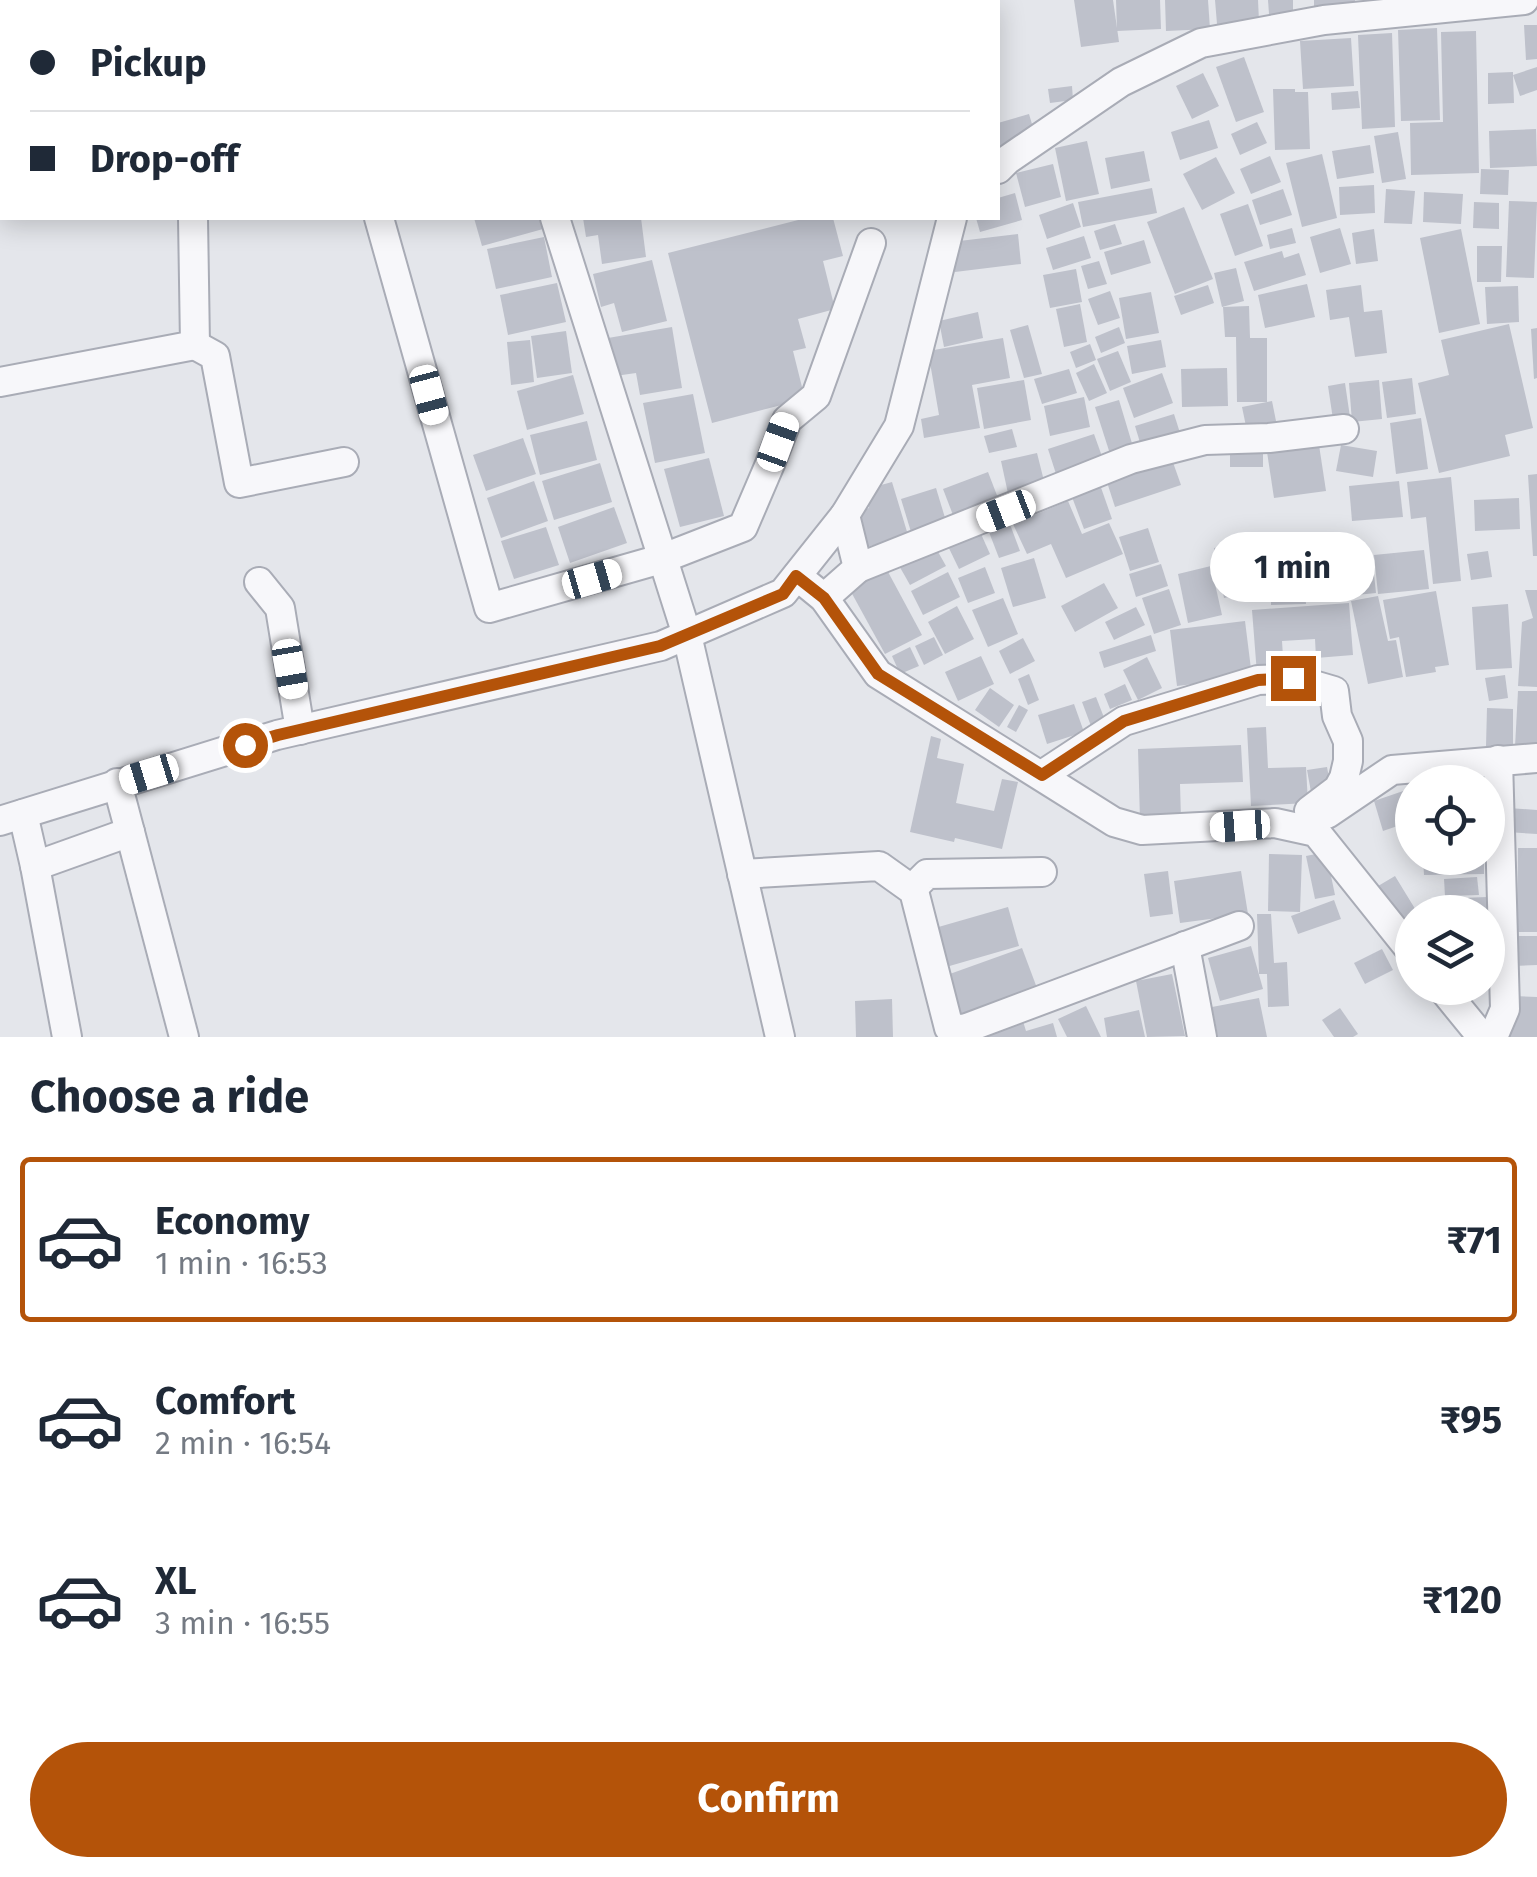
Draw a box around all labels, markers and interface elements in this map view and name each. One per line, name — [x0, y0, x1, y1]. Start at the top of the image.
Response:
text: Pickup — [90, 40, 207, 86]
text: Drop-off — [90, 136, 238, 182]
car — [407, 362, 451, 428]
car — [754, 409, 802, 475]
car — [973, 486, 1039, 536]
callout: 1 min — [1210, 533, 1376, 603]
text: 1 min — [1254, 548, 1331, 586]
car — [559, 556, 625, 602]
car — [270, 637, 310, 701]
route end — [1271, 656, 1316, 701]
route start — [223, 723, 268, 768]
car — [116, 751, 182, 797]
map controls — [1395, 765, 1505, 1005]
button: locate — [1395, 765, 1505, 875]
car — [1209, 809, 1271, 843]
button: layers — [1395, 895, 1505, 1005]
text: Choose a ride — [30, 1070, 309, 1124]
icon: car — [35, 1195, 125, 1285]
text: Economy — [155, 1198, 310, 1244]
text: ₹71 — [1446, 1217, 1502, 1263]
text: 1 min · 16:53 — [155, 1244, 328, 1282]
icon: car — [35, 1375, 125, 1465]
text: Comfort — [155, 1378, 296, 1424]
text: ₹95 — [1440, 1397, 1502, 1443]
text: 2 min · 16:54 — [155, 1424, 331, 1462]
icon: car — [35, 1555, 125, 1645]
text: XL — [155, 1558, 197, 1604]
text: ₹120 — [1422, 1577, 1502, 1623]
text: 3 min · 16:55 — [155, 1604, 330, 1642]
button: Confirm — [30, 1742, 1507, 1857]

